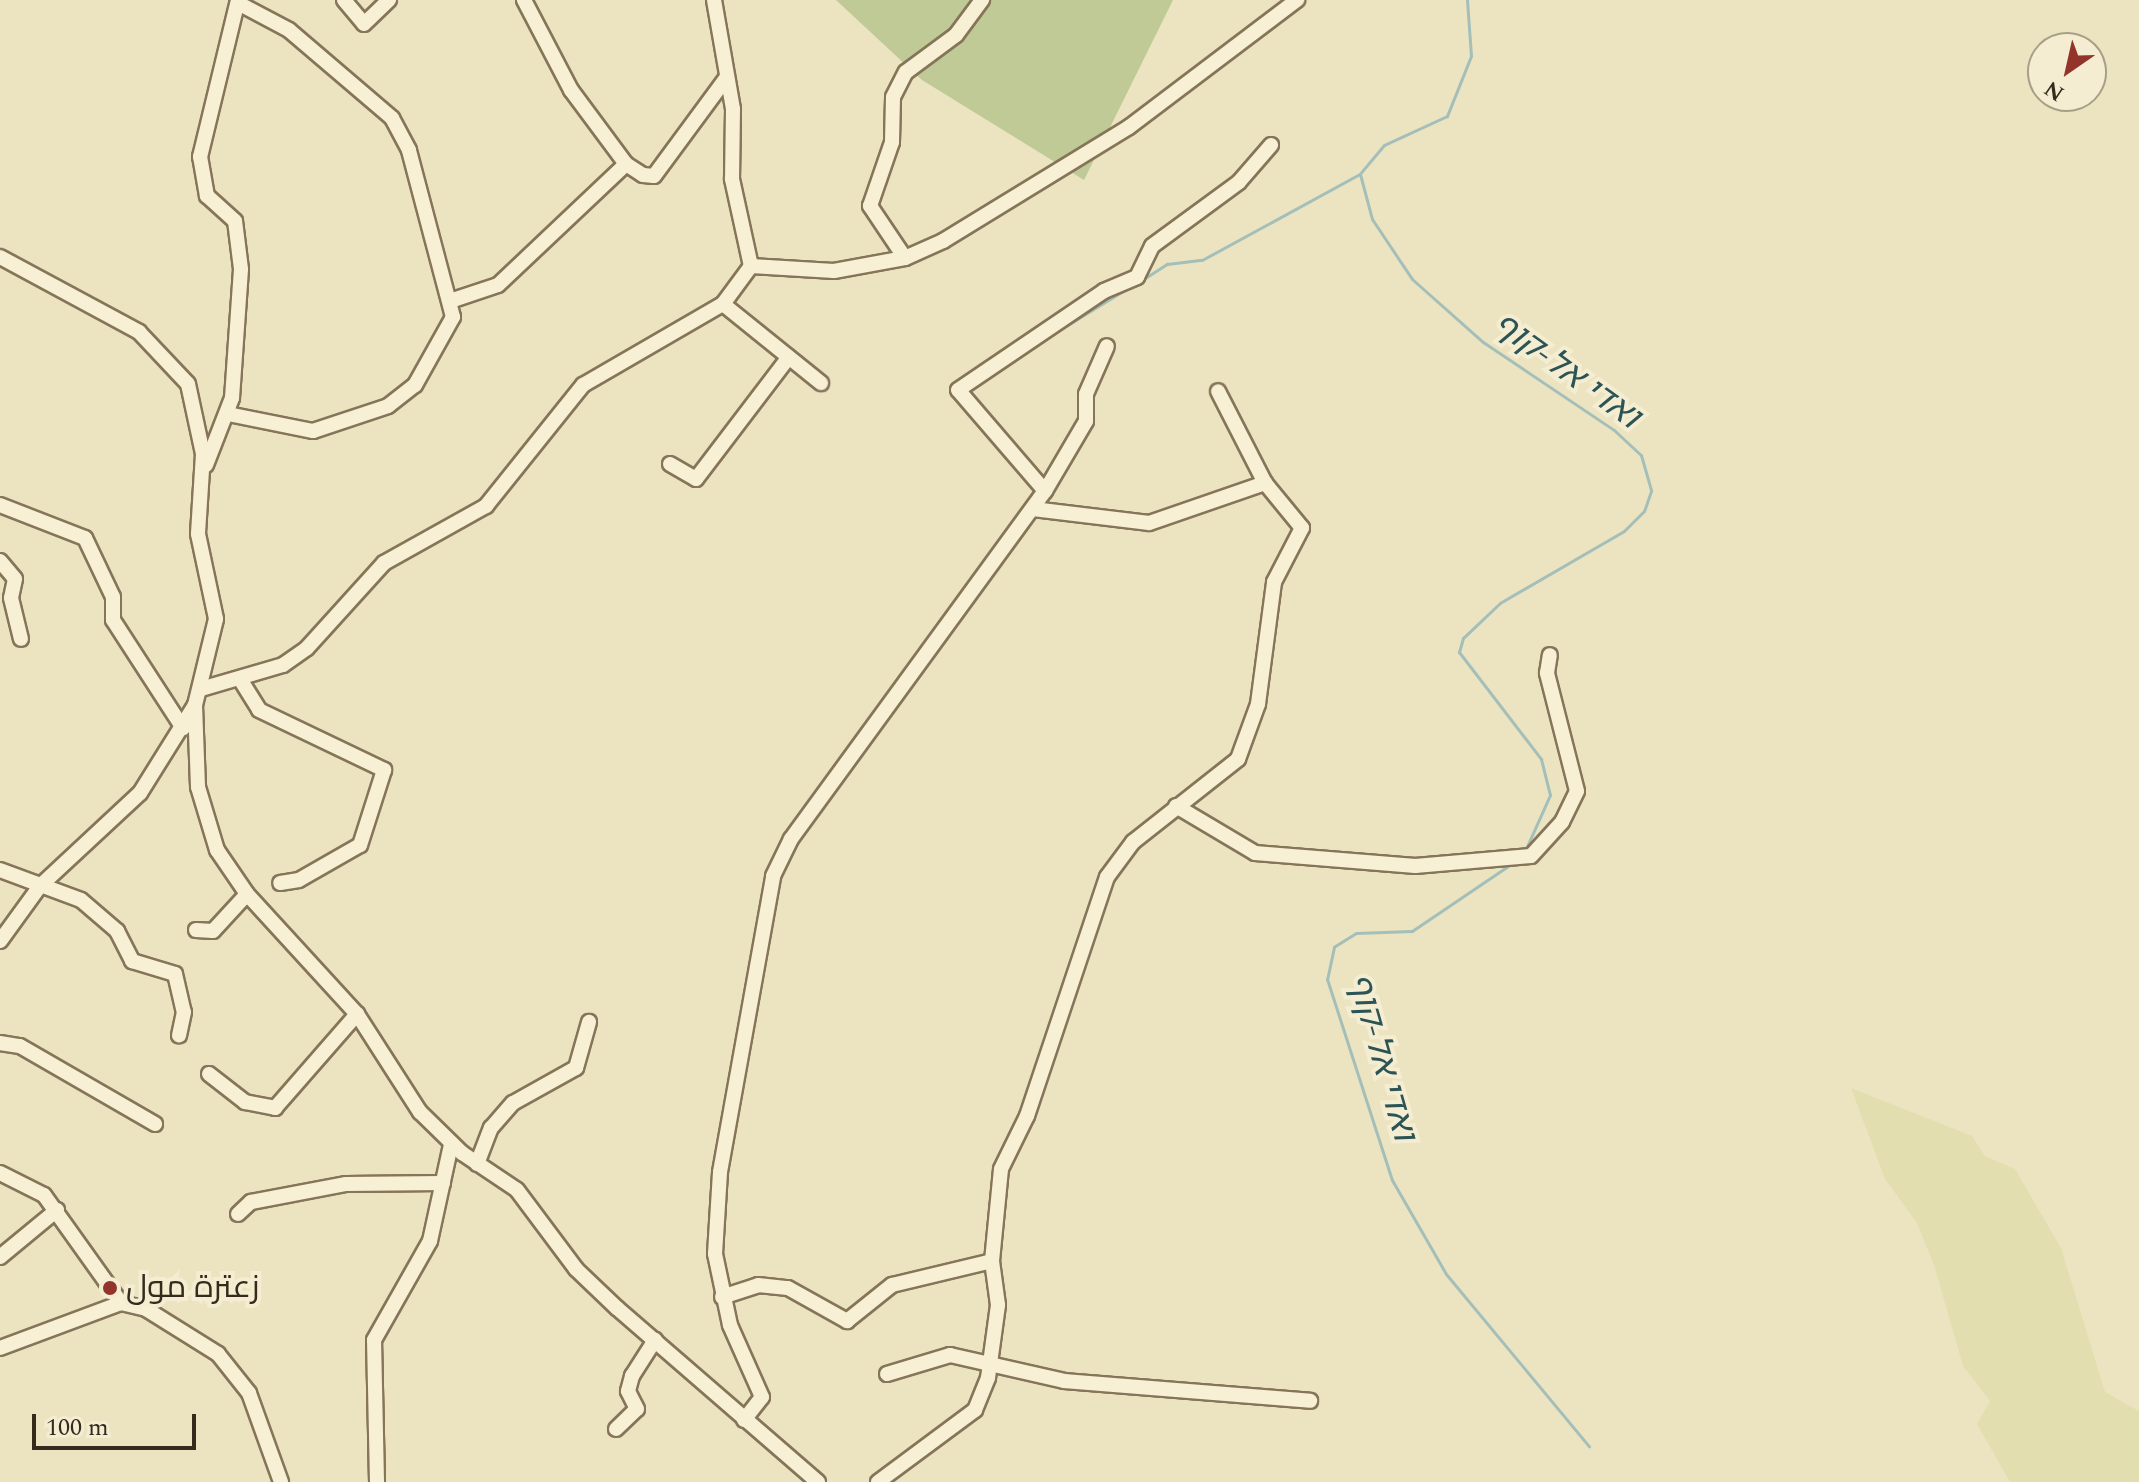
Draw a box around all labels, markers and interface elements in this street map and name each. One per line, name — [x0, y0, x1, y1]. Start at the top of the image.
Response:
north arrow — [2027, 32, 2107, 112]
text: N — [2038, 72, 2071, 109]
water label: ואדי אל-קוף — [1485, 304, 1647, 438]
water label: ואדי אל-קוף — [1338, 969, 1424, 1145]
place label: زعترة مول — [126, 1269, 259, 1307]
marker: زعترة مول — [101, 1279, 119, 1297]
scale bar — [36, 1398, 200, 1448]
text: 100 m — [46, 1410, 109, 1446]

